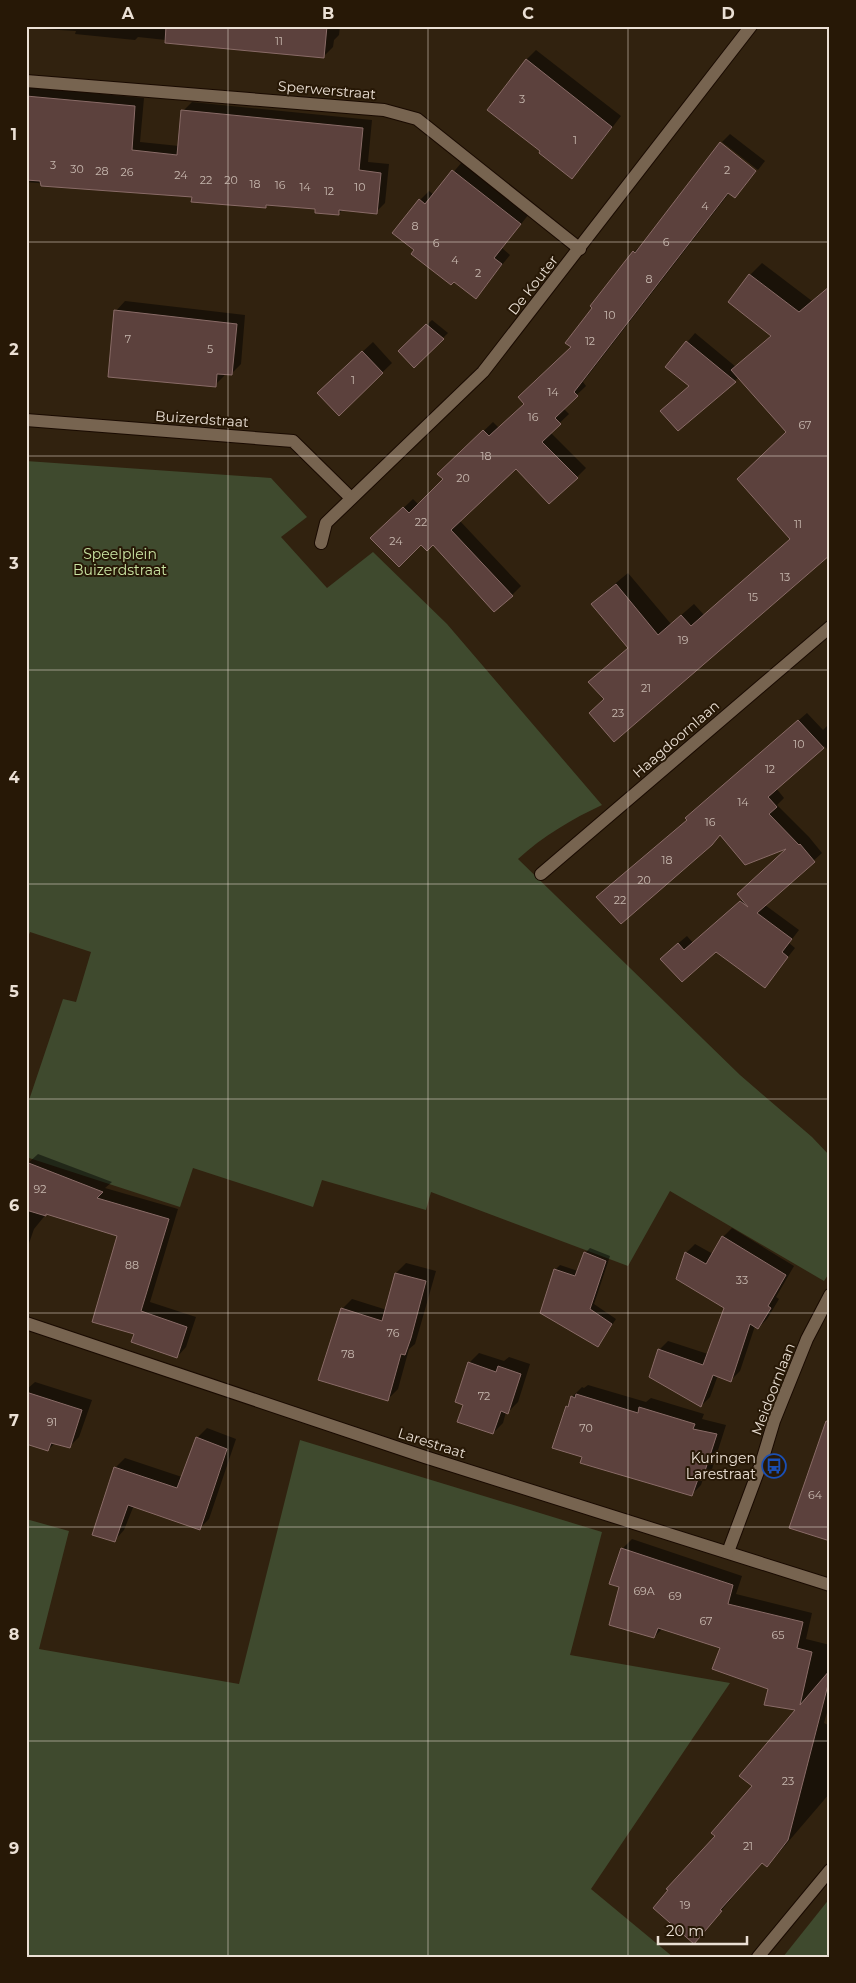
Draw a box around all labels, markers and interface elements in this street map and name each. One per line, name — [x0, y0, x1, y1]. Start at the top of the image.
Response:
text: A — [121, 4, 135, 23]
text: B — [322, 4, 334, 23]
text: C — [522, 4, 534, 23]
text: D — [721, 4, 735, 23]
house number: 11 — [275, 34, 283, 48]
street label: Sperwerstraat — [277, 77, 377, 103]
house number: 3 — [519, 92, 525, 106]
text: 1 — [11, 125, 17, 144]
house number: 1 — [573, 133, 577, 147]
house number: 3 — [50, 158, 56, 172]
house number: 30 — [70, 162, 84, 176]
house number: 2 — [724, 163, 730, 177]
house number: 28 — [95, 164, 109, 178]
house number: 26 — [121, 165, 134, 179]
house number: 24 — [174, 168, 188, 182]
house number: 22 — [200, 173, 212, 187]
house number: 20 — [224, 173, 238, 187]
house number: 18 — [250, 177, 261, 191]
house number: 16 — [275, 178, 286, 192]
house number: 14 — [299, 180, 311, 194]
house number: 10 — [354, 180, 366, 194]
house number: 12 — [324, 184, 334, 198]
house number: 4 — [701, 199, 709, 213]
house number: 8 — [411, 219, 419, 233]
house number: 6 — [663, 235, 670, 249]
house number: 6 — [433, 236, 440, 250]
street label: De Kouter — [504, 251, 562, 319]
house number: 4 — [451, 253, 459, 267]
house number: 2 — [475, 266, 481, 280]
house number: 8 — [645, 272, 653, 286]
house number: 10 — [604, 308, 616, 322]
house number: 7 — [125, 332, 131, 346]
house number: 12 — [585, 334, 595, 348]
text: 2 — [9, 340, 19, 359]
house number: 5 — [207, 342, 213, 356]
house number: 1 — [351, 373, 355, 387]
house number: 14 — [547, 385, 559, 399]
street label: Buizerdstraat — [155, 407, 250, 431]
house number: 16 — [528, 410, 539, 424]
house number: 67 — [798, 418, 812, 432]
house number: 18 — [481, 449, 492, 463]
house number: 20 — [456, 471, 470, 485]
house number: 22 — [415, 515, 427, 529]
house number: 11 — [794, 517, 802, 531]
house number: 24 — [389, 534, 403, 548]
park label: Speelplein Buizerdstraat — [73, 545, 167, 579]
text: 3 — [8, 554, 19, 573]
house number: 13 — [780, 570, 790, 584]
house number: 15 — [748, 590, 758, 604]
house number: 19 — [678, 633, 689, 647]
house number: 21 — [641, 681, 651, 695]
street label: Haagdoornlaan — [629, 696, 723, 782]
house number: 23 — [612, 706, 624, 720]
house number: 10 — [793, 737, 805, 751]
house number: 12 — [765, 762, 775, 776]
text: 4 — [8, 768, 20, 787]
house number: 14 — [737, 795, 749, 809]
house number: 16 — [705, 815, 716, 829]
house number: 18 — [662, 853, 673, 867]
house number: 20 — [637, 873, 651, 887]
house number: 22 — [614, 893, 626, 907]
text: 5 — [9, 982, 19, 1001]
house number: 92 — [34, 1182, 46, 1196]
text: 6 — [9, 1196, 19, 1215]
house number: 88 — [125, 1258, 139, 1272]
house number: 33 — [736, 1273, 748, 1287]
house number: 76 — [387, 1326, 400, 1340]
street label: Meidoornlaan — [747, 1340, 799, 1438]
house number: 78 — [341, 1347, 355, 1361]
house number: 72 — [478, 1389, 490, 1403]
text: 7 — [9, 1411, 19, 1430]
house number: 91 — [47, 1415, 57, 1429]
house number: 70 — [579, 1421, 593, 1435]
street label: Larestraat — [396, 1424, 468, 1462]
place label: Kuringen Larestraat — [686, 1449, 756, 1483]
bus stop icon: Kuringen Larestraat — [761, 1453, 787, 1479]
house number: 64 — [808, 1488, 823, 1502]
house number: 69A — [633, 1584, 655, 1598]
house number: 69 — [668, 1589, 682, 1603]
house number: 67 — [699, 1614, 713, 1628]
text: 8 — [9, 1625, 19, 1644]
house number: 65 — [772, 1628, 784, 1642]
house number: 23 — [782, 1774, 794, 1788]
text: 9 — [9, 1839, 19, 1858]
house number: 21 — [743, 1839, 753, 1853]
house number: 19 — [680, 1898, 691, 1912]
scale bar — [658, 1913, 747, 1945]
text: 20 m — [666, 1921, 704, 1940]

